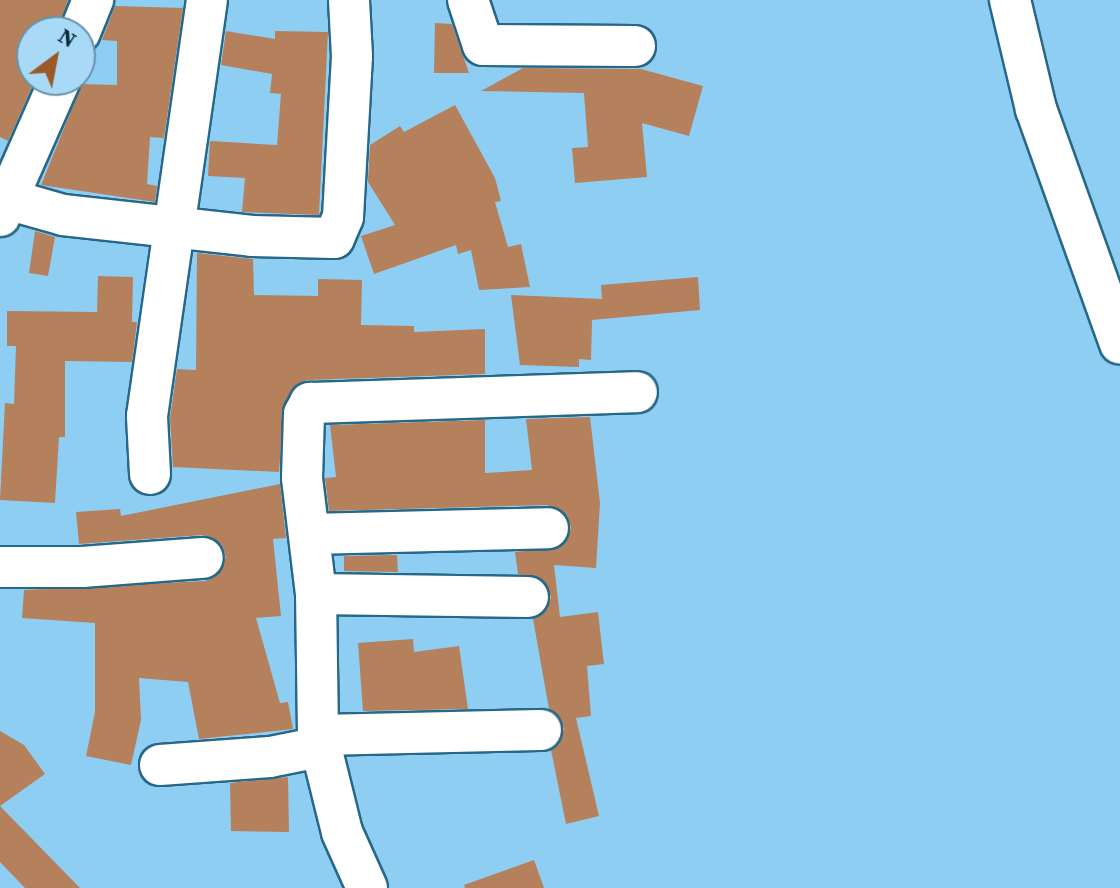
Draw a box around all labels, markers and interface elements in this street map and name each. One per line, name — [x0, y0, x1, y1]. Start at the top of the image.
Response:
north arrow — [16, 16, 96, 96]
text: N — [53, 20, 82, 54]

